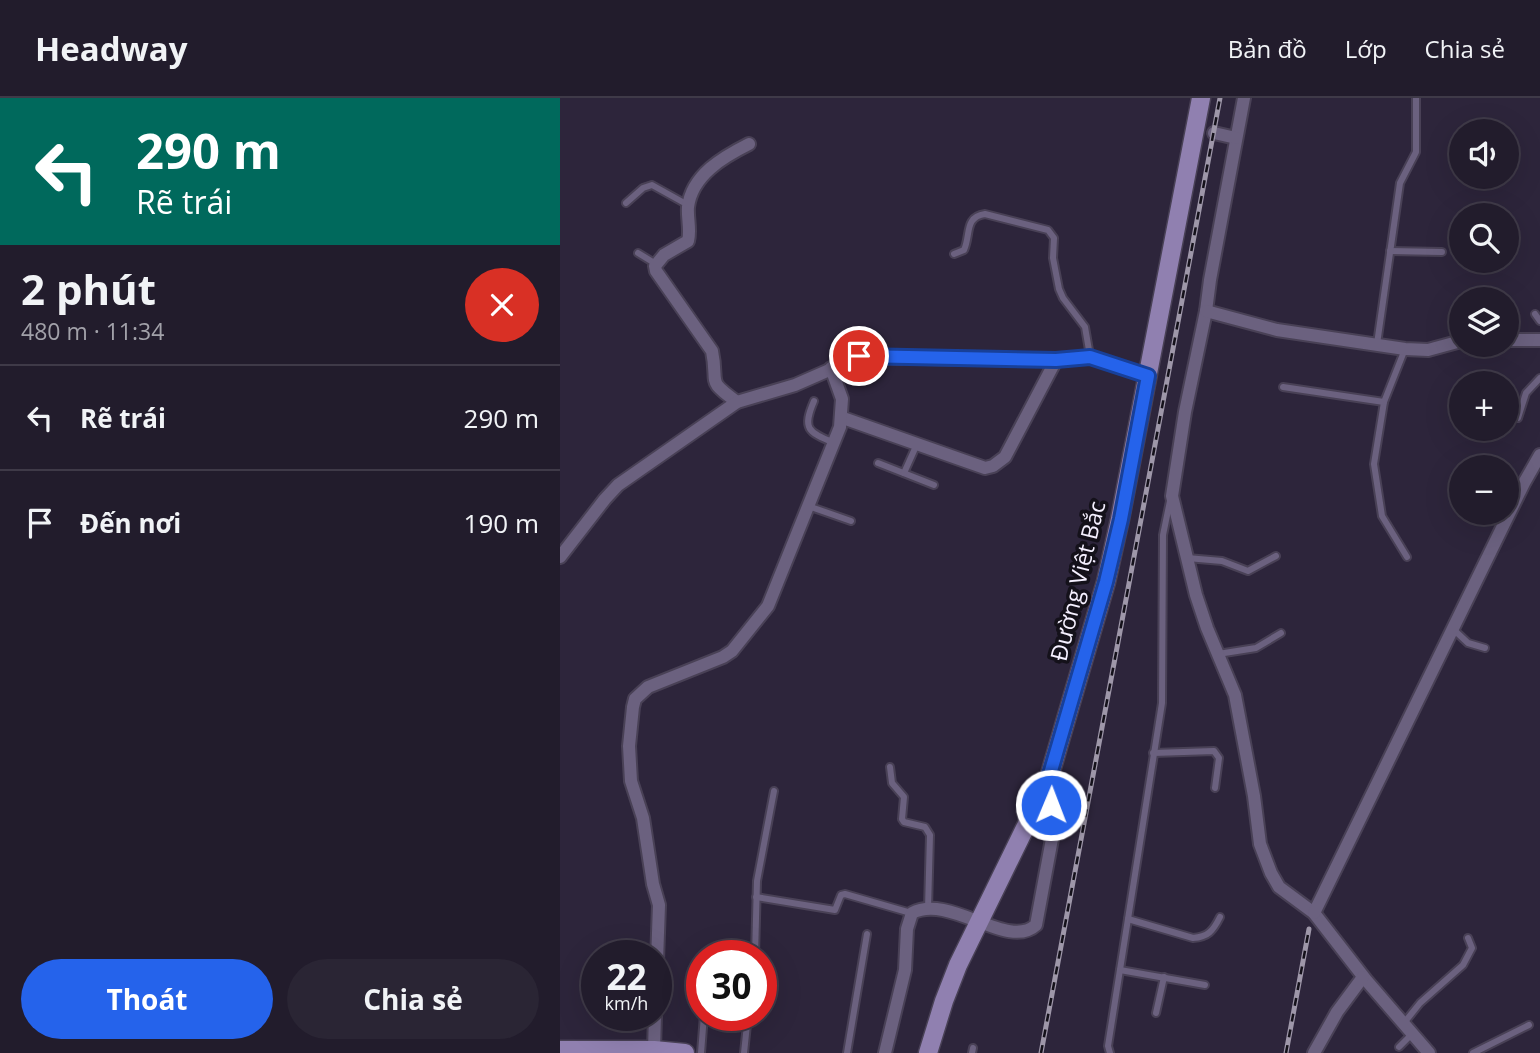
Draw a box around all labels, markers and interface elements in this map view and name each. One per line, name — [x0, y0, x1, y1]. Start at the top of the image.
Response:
text: Headway — [35, 26, 188, 71]
text: Bản đồ — [1228, 32, 1307, 65]
text: Lớp — [1345, 32, 1387, 65]
text: Chia sẻ — [1425, 32, 1505, 65]
text: 290 m — [136, 117, 281, 183]
map controls — [1449, 119, 1519, 525]
button: sound — [1449, 119, 1519, 189]
icon: left — [21, 126, 112, 217]
text: Rẽ trái — [136, 180, 232, 223]
button: search — [1449, 203, 1519, 273]
text: 2 phút — [21, 260, 156, 317]
button: close — [465, 268, 539, 342]
button: layers — [1449, 287, 1519, 357]
text: 480 m · 11:34 — [21, 315, 164, 347]
pin — [829, 326, 889, 386]
icon: arrive — [840, 337, 878, 375]
button: + — [1449, 371, 1519, 441]
icon: left — [21, 399, 59, 437]
text: Rẽ trái — [80, 400, 166, 436]
text: 290 m — [464, 400, 539, 436]
button: − — [1449, 455, 1519, 525]
street label: Đường Việt Bắc — [1042, 497, 1112, 664]
icon: arrive — [21, 504, 59, 542]
text: Đến nơi — [80, 505, 181, 541]
text: 190 m — [464, 505, 539, 541]
position arrow — [1014, 768, 1088, 842]
speed limit sign: 30 — [686, 940, 777, 1031]
text: 22 — [606, 953, 647, 1000]
button: Thoát — [21, 959, 273, 1039]
button: Chia sẻ — [287, 959, 539, 1039]
text: km/h — [605, 991, 648, 1015]

